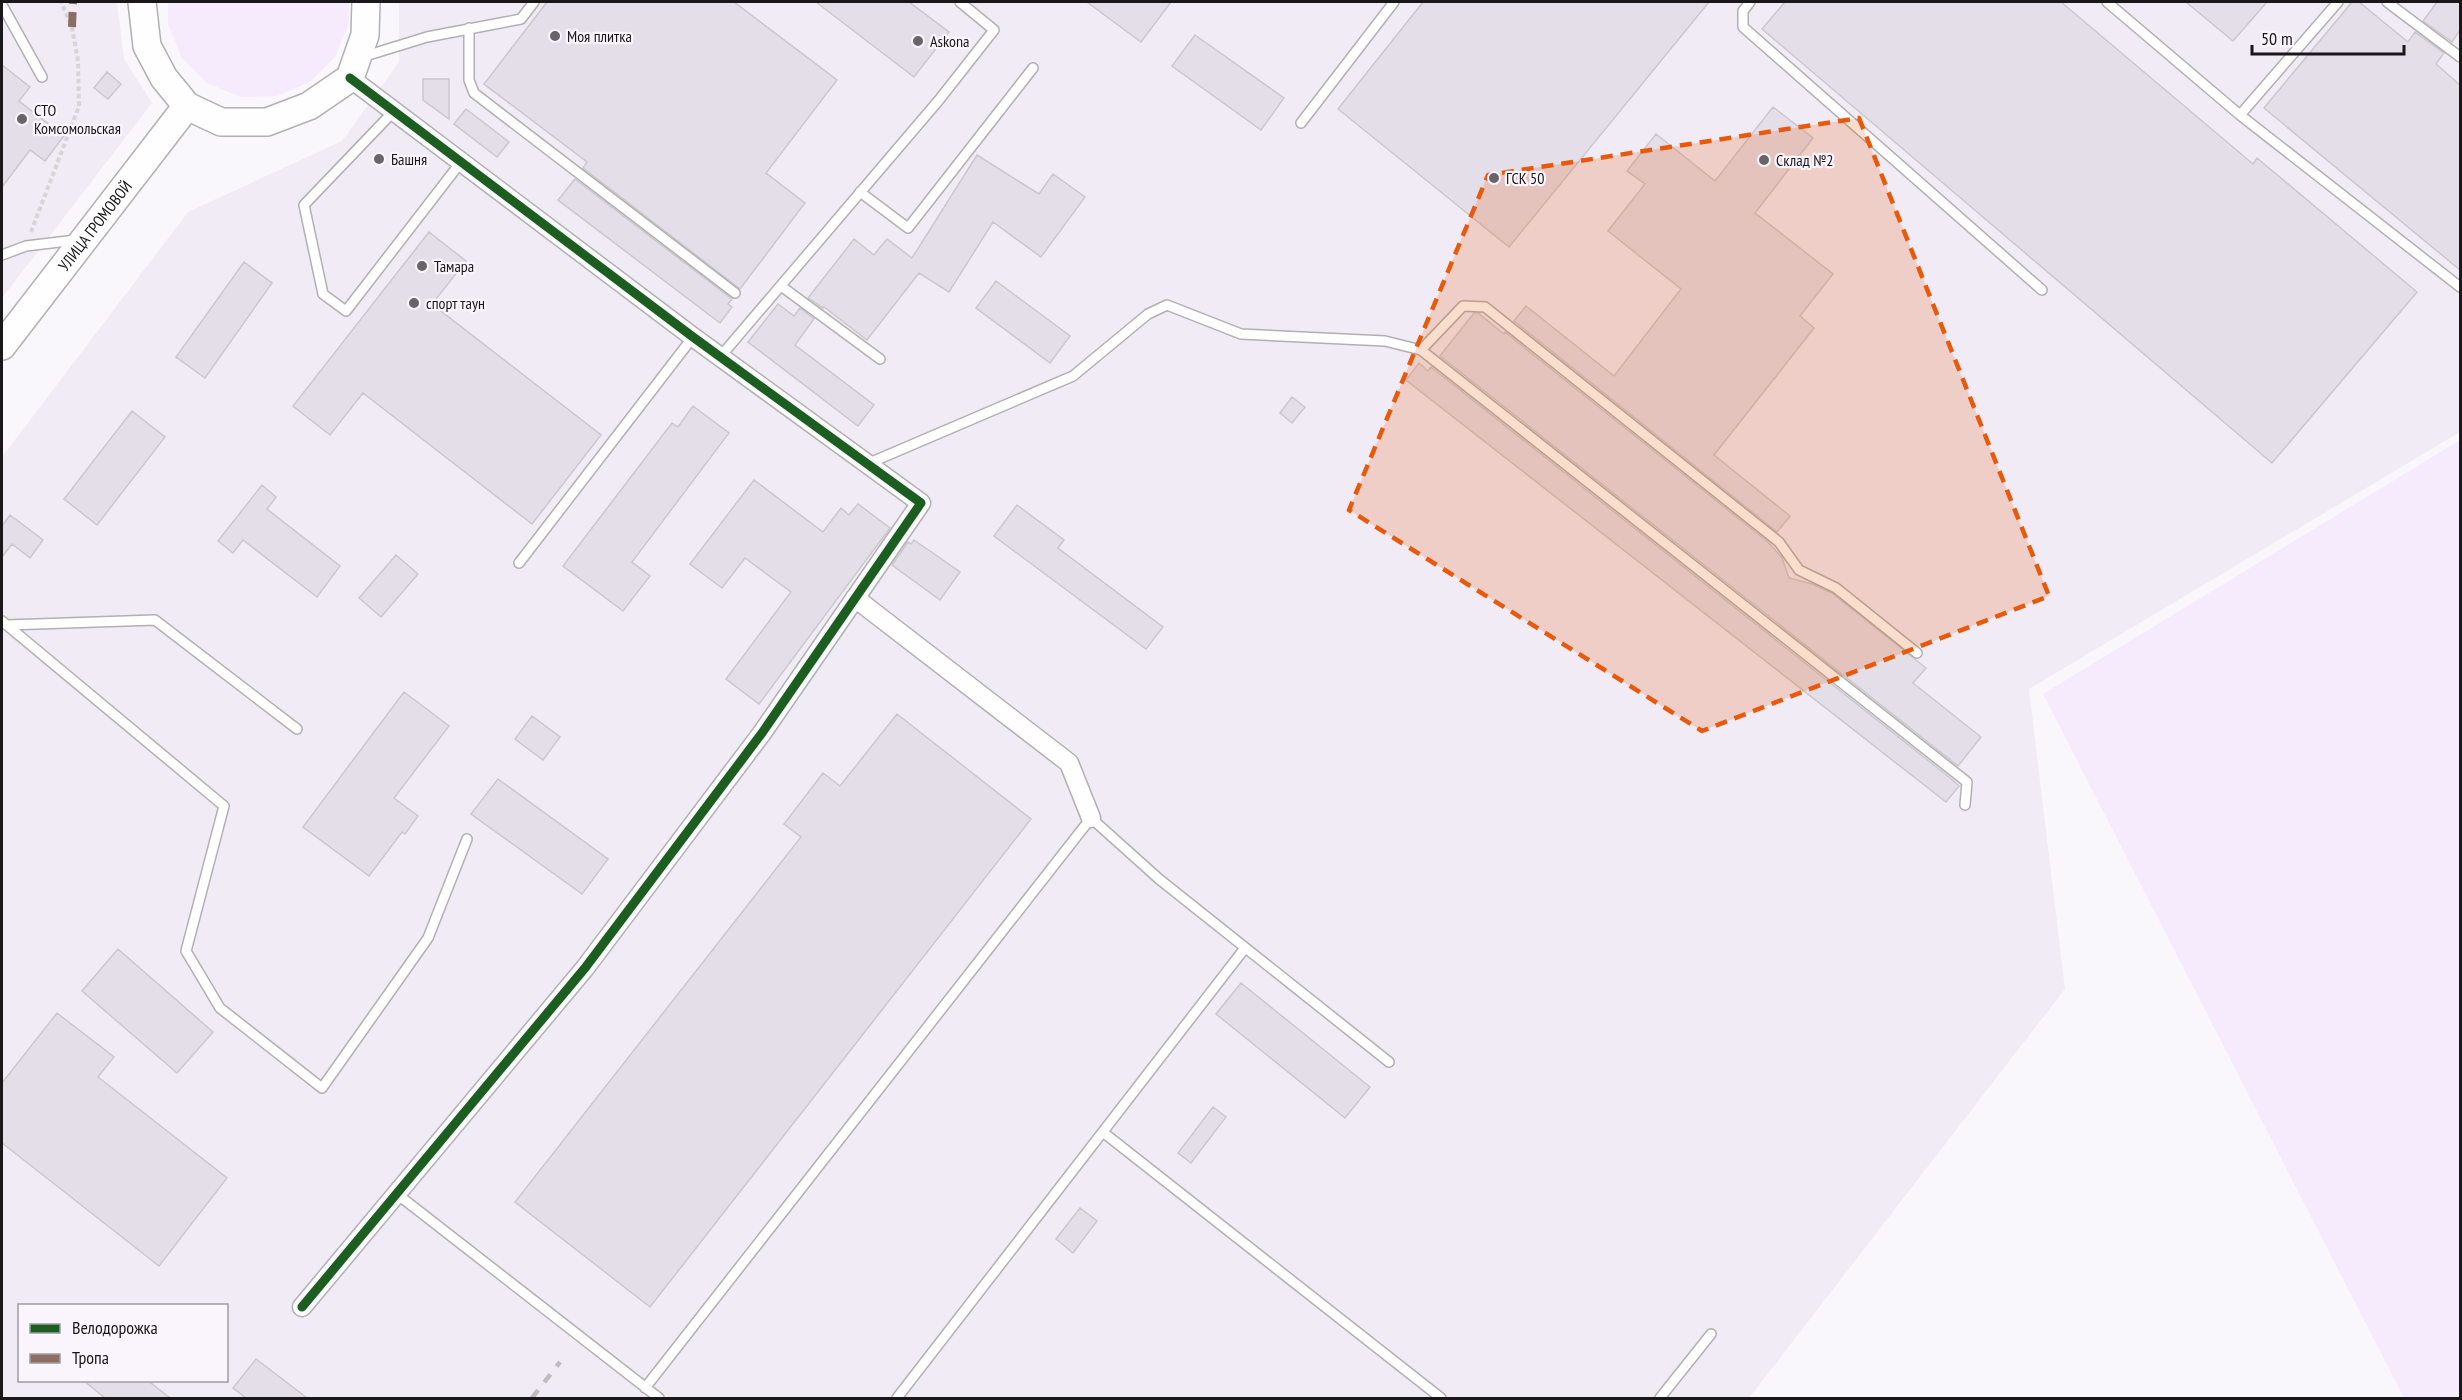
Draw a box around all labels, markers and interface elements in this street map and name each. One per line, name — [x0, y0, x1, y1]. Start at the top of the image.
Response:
scale bar — [2252, 18, 2404, 56]
place label: Моя плитка — [567, 26, 632, 46]
text: 50 m — [2261, 27, 2293, 50]
marker: Моя плитка — [548, 29, 562, 43]
place label: Askona — [930, 31, 969, 51]
marker: Askona — [911, 34, 925, 48]
place label: СТО Комсомольская — [34, 100, 121, 138]
marker: СТО Комсомольская — [15, 112, 29, 126]
place label: Башня — [391, 149, 427, 169]
place label: Склад №2 — [1776, 150, 1834, 170]
marker: Башня — [372, 152, 386, 166]
marker: Склад №2 — [1757, 153, 1771, 167]
place label: ГСК 50 — [1506, 168, 1544, 188]
marker: ГСК 50 — [1487, 171, 1501, 185]
street label: УЛИЦА ГРОМОВОЙ — [54, 176, 136, 275]
place label: Тамара — [434, 256, 474, 276]
marker: Тамара — [415, 259, 429, 273]
place label: спорт таун — [426, 293, 485, 313]
marker: спорт таун — [407, 296, 421, 310]
legend — [18, 1304, 228, 1382]
text: Велодорожка — [72, 1316, 158, 1339]
text: Тропа — [72, 1346, 109, 1369]

